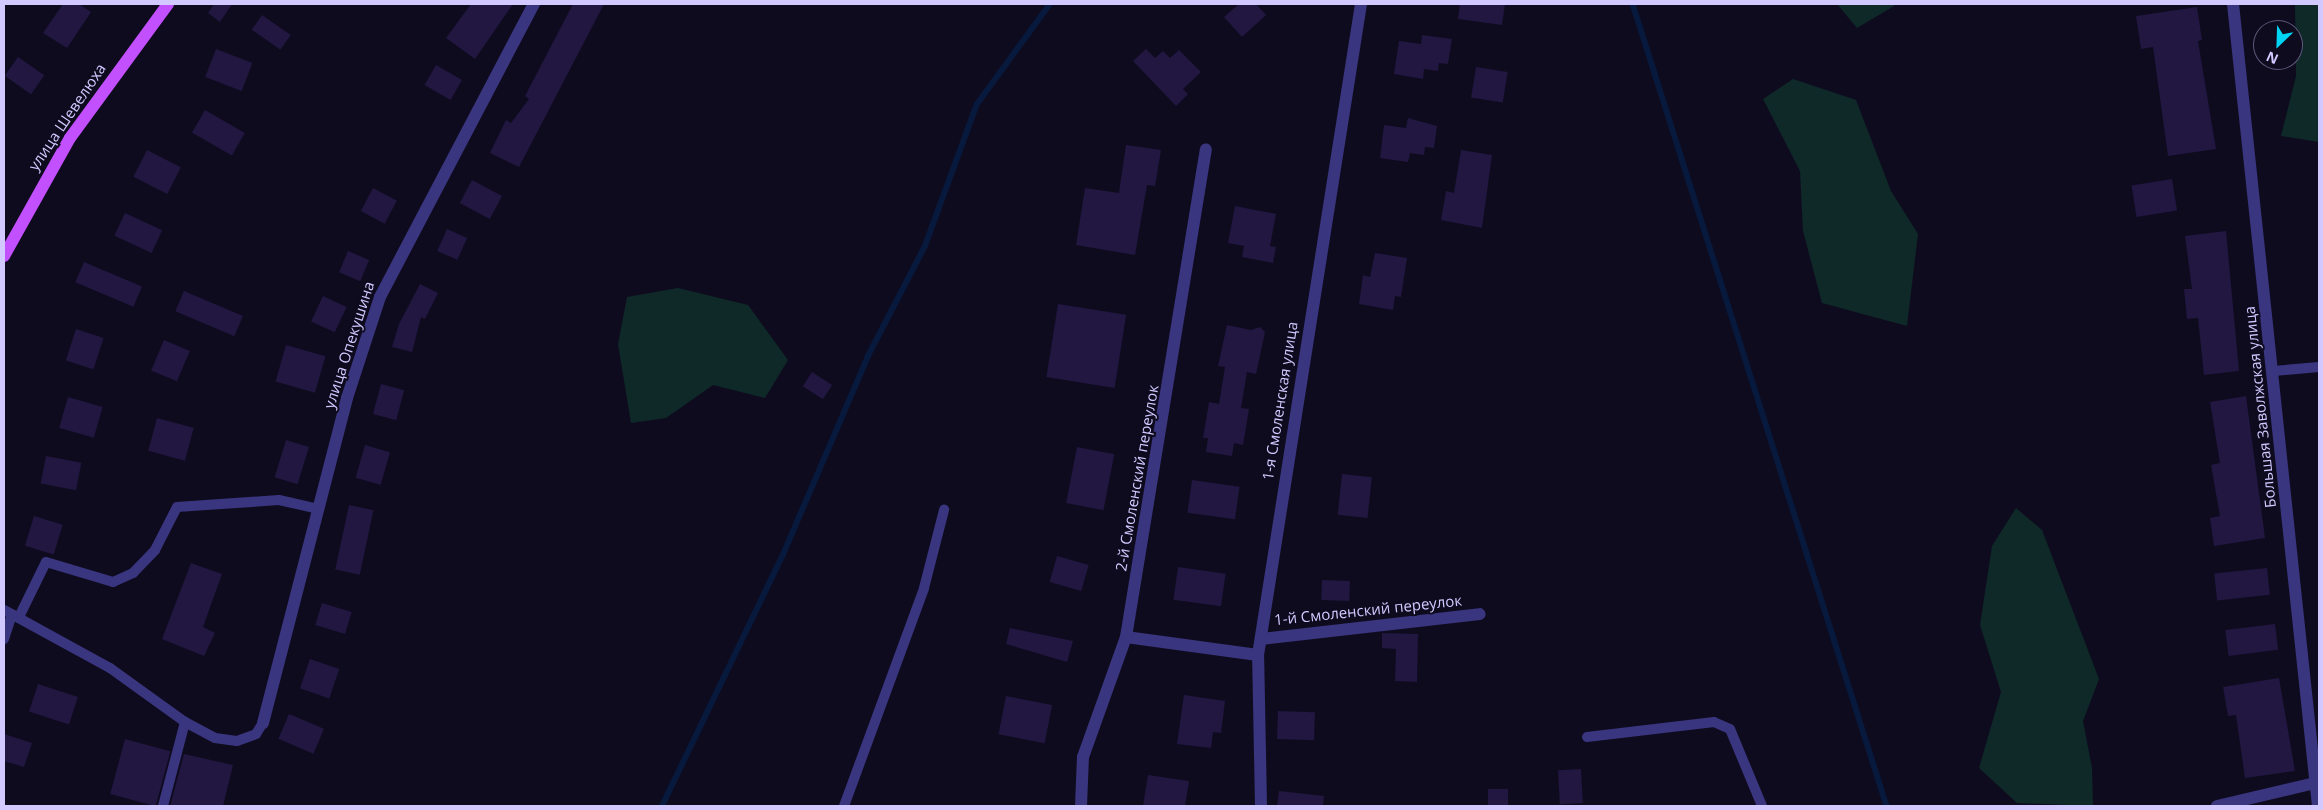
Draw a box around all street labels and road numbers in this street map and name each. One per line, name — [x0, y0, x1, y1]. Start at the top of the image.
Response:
street label: улица Шевелюха — [24, 60, 110, 174]
street label: улица Опекушина — [320, 279, 378, 411]
street label: Большая Заволжская улица — [2240, 305, 2280, 509]
street label: 1-я Смоленская улица — [1259, 320, 1301, 482]
street label: 2-й Смоленский переулок — [1112, 383, 1162, 573]
street label: 1-й Смоленский переулок — [1273, 591, 1463, 629]

